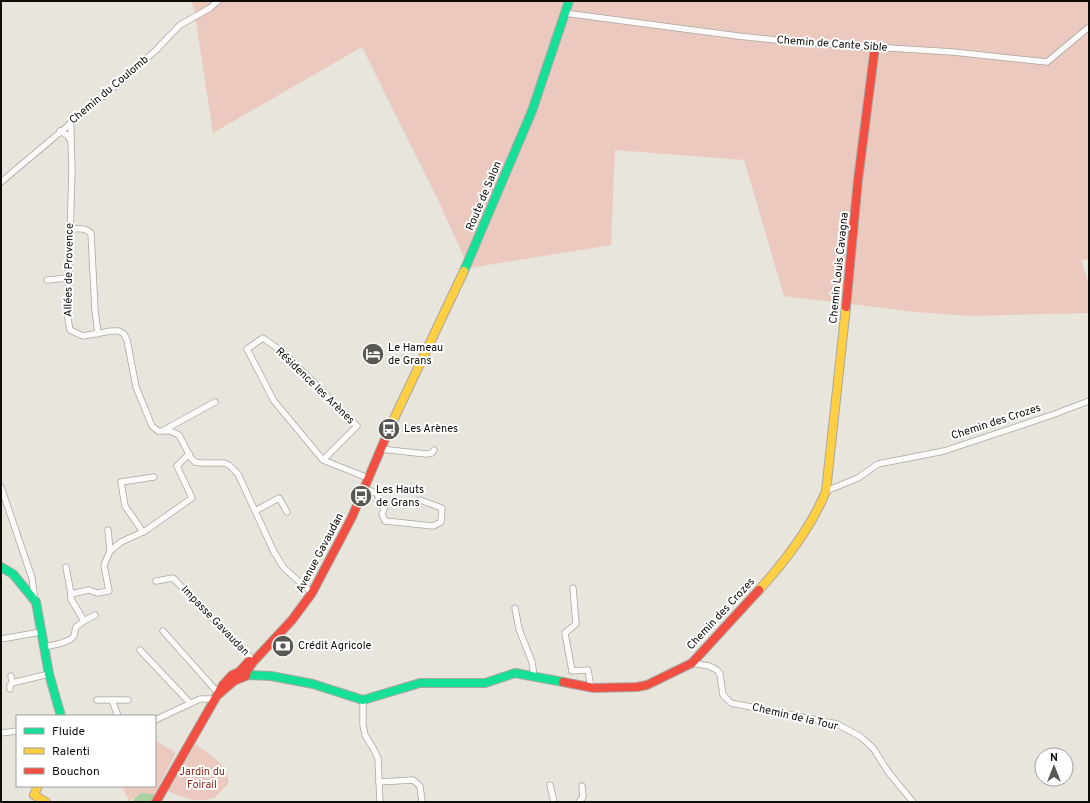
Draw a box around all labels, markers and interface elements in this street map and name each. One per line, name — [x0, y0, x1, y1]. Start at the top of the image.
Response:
street label: Chemin de Cante Sible — [776, 33, 888, 55]
street label: Chemin du Coulomb — [66, 53, 152, 127]
street label: Route de Salon — [463, 159, 505, 233]
street label: Chemin Louis Cavagna — [826, 211, 852, 324]
street label: Allées de Provence — [61, 223, 77, 317]
hotel icon: Le Hameau de Grans — [360, 341, 386, 367]
place label: Le Hameau de Grans — [388, 341, 443, 368]
street label: Résidence les Arènes — [273, 345, 357, 427]
street label: Chemin des Crozes — [949, 401, 1043, 443]
bus stop icon: Les Arènes — [376, 416, 402, 442]
place label: Les Arènes — [404, 422, 458, 436]
bus stop icon: Les Hauts de Grans — [348, 483, 374, 509]
place label: Les Hauts de Grans — [376, 483, 424, 510]
street label: Avenue Gavaudan — [293, 511, 347, 595]
street label: Chemin des Crozes — [684, 575, 758, 653]
street label: Impasse Gavaudan — [178, 583, 252, 659]
bank icon: Crédit Agricole — [270, 633, 296, 659]
place label: Crédit Agricole — [298, 639, 372, 653]
street label: Chemin de la Tour — [751, 700, 840, 734]
legend — [16, 715, 156, 787]
text: Fluide — [52, 724, 85, 740]
text: Ralenti — [52, 744, 90, 760]
north arrow — [1034, 747, 1074, 787]
text: N — [1050, 751, 1058, 765]
text: Bouchon — [52, 764, 100, 780]
park label: Jardin du Foirail — [179, 765, 225, 792]

